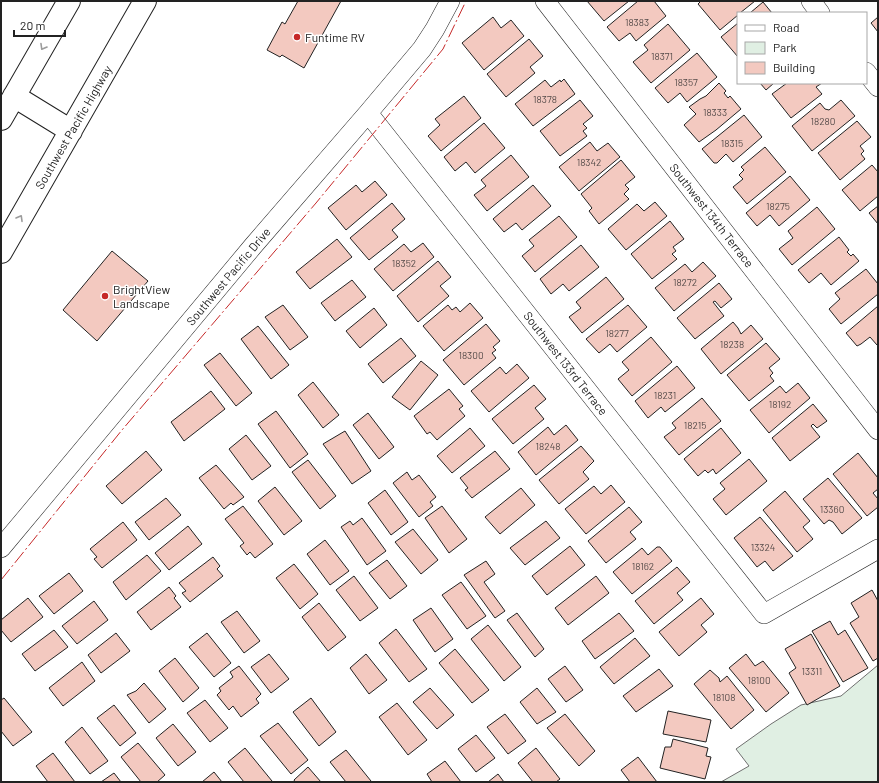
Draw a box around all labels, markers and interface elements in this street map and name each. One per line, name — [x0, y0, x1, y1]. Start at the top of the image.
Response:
scale bar — [14, 12, 65, 38]
legend — [737, 12, 867, 84]
house number: 18383 — [625, 16, 649, 28]
text: 20 m — [20, 18, 46, 32]
text: Road — [773, 20, 800, 34]
place label: Funtime RV — [305, 30, 365, 44]
marker: Funtime RV — [292, 32, 302, 42]
text: Park — [773, 40, 797, 54]
one-way arrow — [40, 43, 47, 50]
house number: 18371 — [651, 50, 673, 62]
text: Building — [773, 60, 815, 74]
street label: Southwest Pacific Highway — [32, 62, 114, 191]
house number: 18357 — [674, 76, 698, 88]
house number: 18378 — [533, 93, 557, 105]
house number: 18333 — [703, 106, 727, 118]
house number: 18280 — [811, 115, 835, 127]
house number: 18315 — [721, 137, 743, 149]
house number: 18342 — [577, 156, 601, 168]
street label: Southwest 134th Terrace — [667, 160, 757, 270]
house number: 18275 — [766, 200, 790, 212]
one-way arrow — [16, 215, 23, 222]
street label: Southwest Pacific Drive — [183, 224, 273, 328]
house number: 18352 — [392, 257, 416, 269]
house number: 18272 — [673, 276, 697, 288]
place label: BrightView Landscape — [113, 282, 171, 310]
marker: BrightView Landscape — [100, 291, 110, 301]
street label: Southwest 133rd Terrace — [521, 308, 611, 418]
house number: 18277 — [605, 327, 629, 339]
house number: 18238 — [720, 338, 744, 350]
house number: 18300 — [458, 349, 484, 361]
house number: 18231 — [654, 389, 676, 401]
house number: 18192 — [769, 398, 791, 410]
house number: 18215 — [684, 419, 706, 431]
house number: 18248 — [536, 440, 560, 452]
house number: 13360 — [820, 503, 844, 515]
house number: 13324 — [751, 541, 775, 553]
house number: 18162 — [632, 560, 654, 572]
house number: 13311 — [802, 665, 822, 677]
house number: 18100 — [747, 674, 771, 686]
house number: 18108 — [713, 691, 735, 703]

